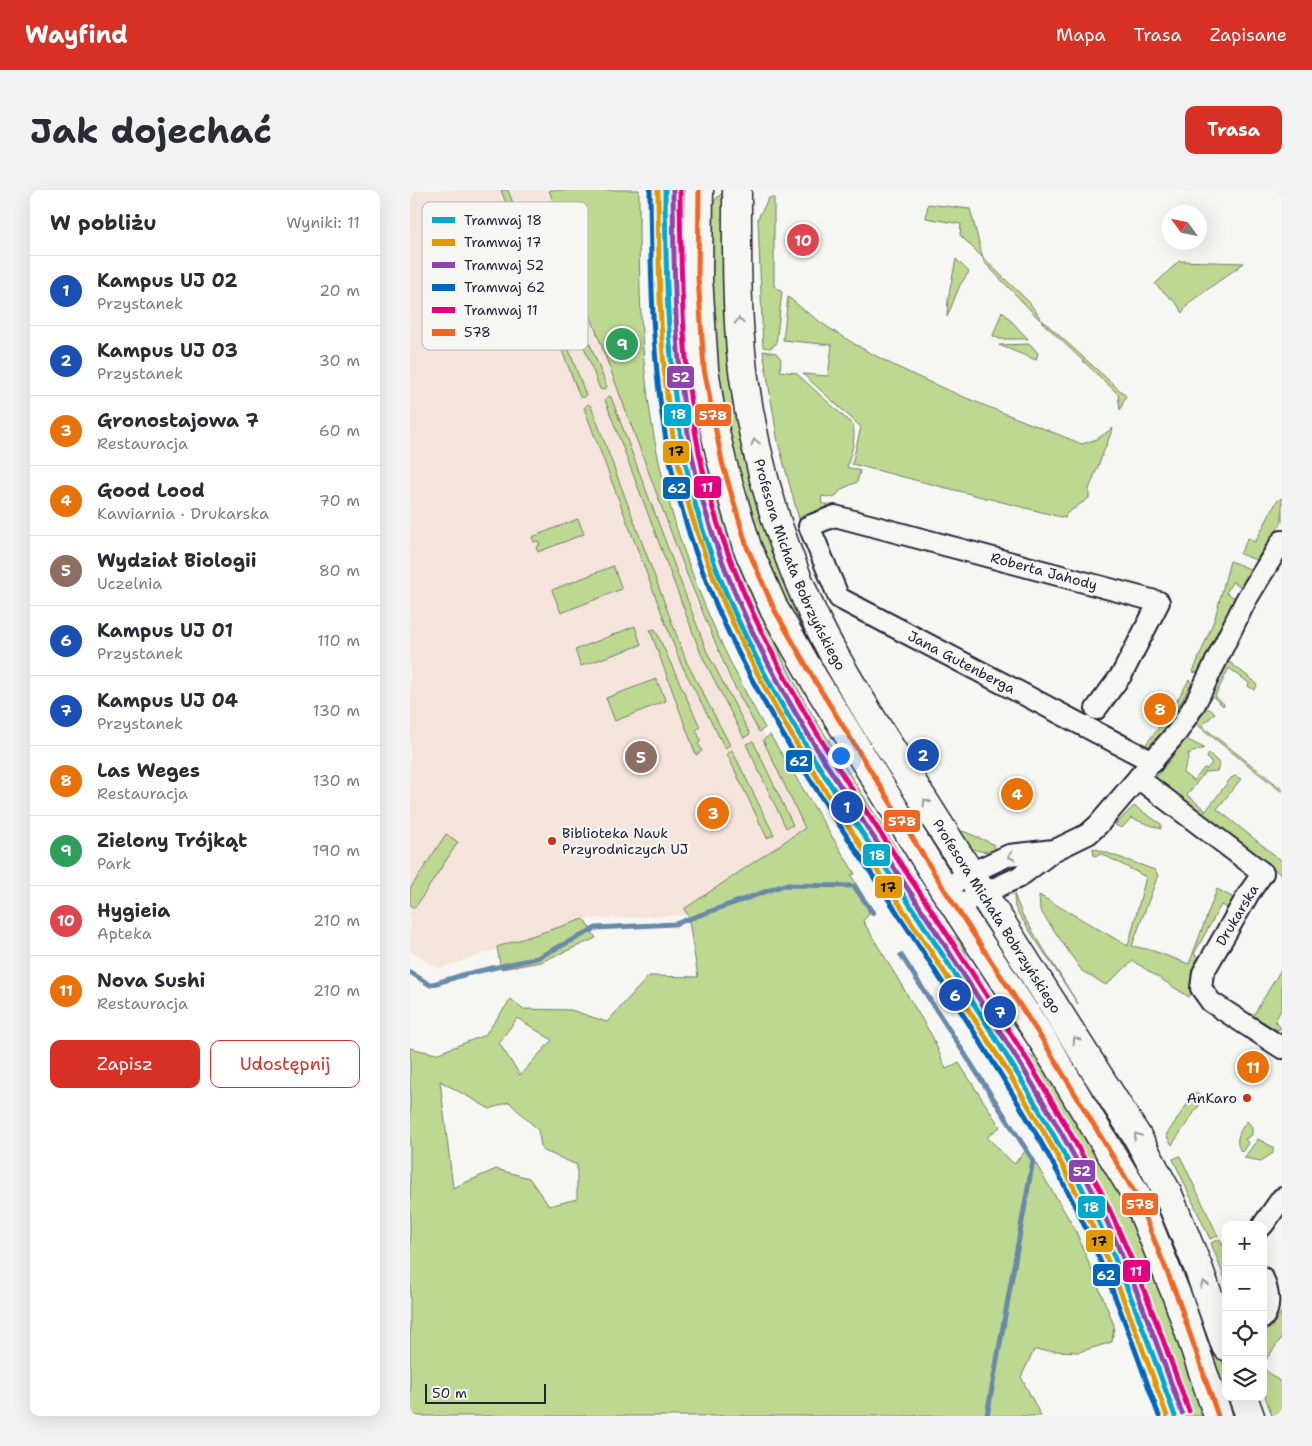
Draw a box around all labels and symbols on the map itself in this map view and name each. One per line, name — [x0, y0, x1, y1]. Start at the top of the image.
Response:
legend — [422, 202, 588, 350]
north arrow — [1162, 205, 1207, 250]
text: Tramwaj 18 — [464, 211, 542, 229]
pin: 10 — [787, 221, 819, 259]
text: Tramwaj 17 — [464, 233, 542, 251]
text: Tramwaj 52 — [464, 256, 544, 274]
text: Tramwaj 62 — [464, 278, 545, 296]
text: Tramwaj 11 — [464, 301, 538, 319]
one-way arrow — [734, 317, 745, 325]
text: 578 — [464, 323, 491, 341]
pin: 9 — [606, 325, 638, 363]
line badge: 52 — [666, 365, 695, 389]
text: 52 — [672, 368, 690, 386]
line badge: 18 — [663, 403, 692, 427]
line badge: 578 — [694, 403, 732, 427]
text: 18 — [670, 405, 686, 423]
text: 578 — [699, 406, 727, 424]
one-way arrow — [750, 438, 761, 447]
line badge: 17 — [662, 440, 690, 464]
text: 17 — [668, 442, 684, 460]
street label: Profesora Michała Bobrzyńskiego — [750, 457, 850, 673]
line badge: 11 — [693, 475, 722, 499]
line badge: 62 — [662, 476, 691, 500]
text: 11 — [701, 478, 713, 496]
text: 62 — [667, 479, 687, 497]
street label: Roberta Jahody — [989, 548, 1099, 594]
street label: Jana Gutenberga — [905, 627, 1019, 698]
pin: 8 — [1144, 690, 1176, 728]
pin: 2 — [907, 736, 939, 774]
pin: 5 — [625, 738, 657, 776]
your location — [828, 743, 854, 769]
line badge: 62 — [785, 749, 813, 773]
text: 62 — [789, 752, 809, 770]
pin: 4 — [1001, 775, 1033, 813]
pin: 1 — [831, 788, 863, 826]
pin: 3 — [697, 794, 729, 832]
one-way arrow — [922, 798, 932, 807]
line badge: 578 — [883, 809, 921, 833]
text: 578 — [888, 812, 916, 830]
street label: Profesora Michała Bobrzyńskiego — [929, 816, 1065, 1017]
place label: Biblioteka Nauk Przyrodniczych UJ — [562, 824, 688, 858]
marker: Biblioteka Nauk Przyrodniczych UJ — [546, 835, 558, 847]
line badge: 18 — [862, 843, 891, 867]
text: 18 — [869, 846, 885, 864]
one-way arrow — [1007, 850, 1016, 861]
line badge: 17 — [874, 875, 903, 899]
text: 17 — [880, 878, 896, 896]
street label: Drukarska — [1212, 881, 1263, 949]
pin: 6 — [939, 976, 971, 1014]
pin: 7 — [984, 993, 1016, 1031]
one-way arrow — [1073, 1036, 1082, 1045]
pin: 11 — [1237, 1048, 1269, 1086]
place label: AnKaro — [1187, 1089, 1237, 1107]
marker: AnKaro — [1241, 1092, 1253, 1104]
one-way arrow — [1133, 1133, 1143, 1142]
line badge: 52 — [1068, 1159, 1096, 1183]
text: 52 — [1073, 1162, 1091, 1180]
line badge: 578 — [1121, 1192, 1159, 1216]
line badge: 18 — [1077, 1195, 1106, 1219]
text: 578 — [1126, 1195, 1154, 1213]
text: 18 — [1083, 1198, 1099, 1216]
line badge: 17 — [1085, 1229, 1114, 1253]
text: 17 — [1091, 1232, 1107, 1250]
line badge: 11 — [1122, 1259, 1151, 1283]
text: 11 — [1130, 1262, 1142, 1280]
line badge: 62 — [1092, 1263, 1121, 1287]
text: 62 — [1096, 1266, 1116, 1284]
one-way arrow — [1200, 1280, 1210, 1288]
scale bar — [425, 1381, 546, 1404]

